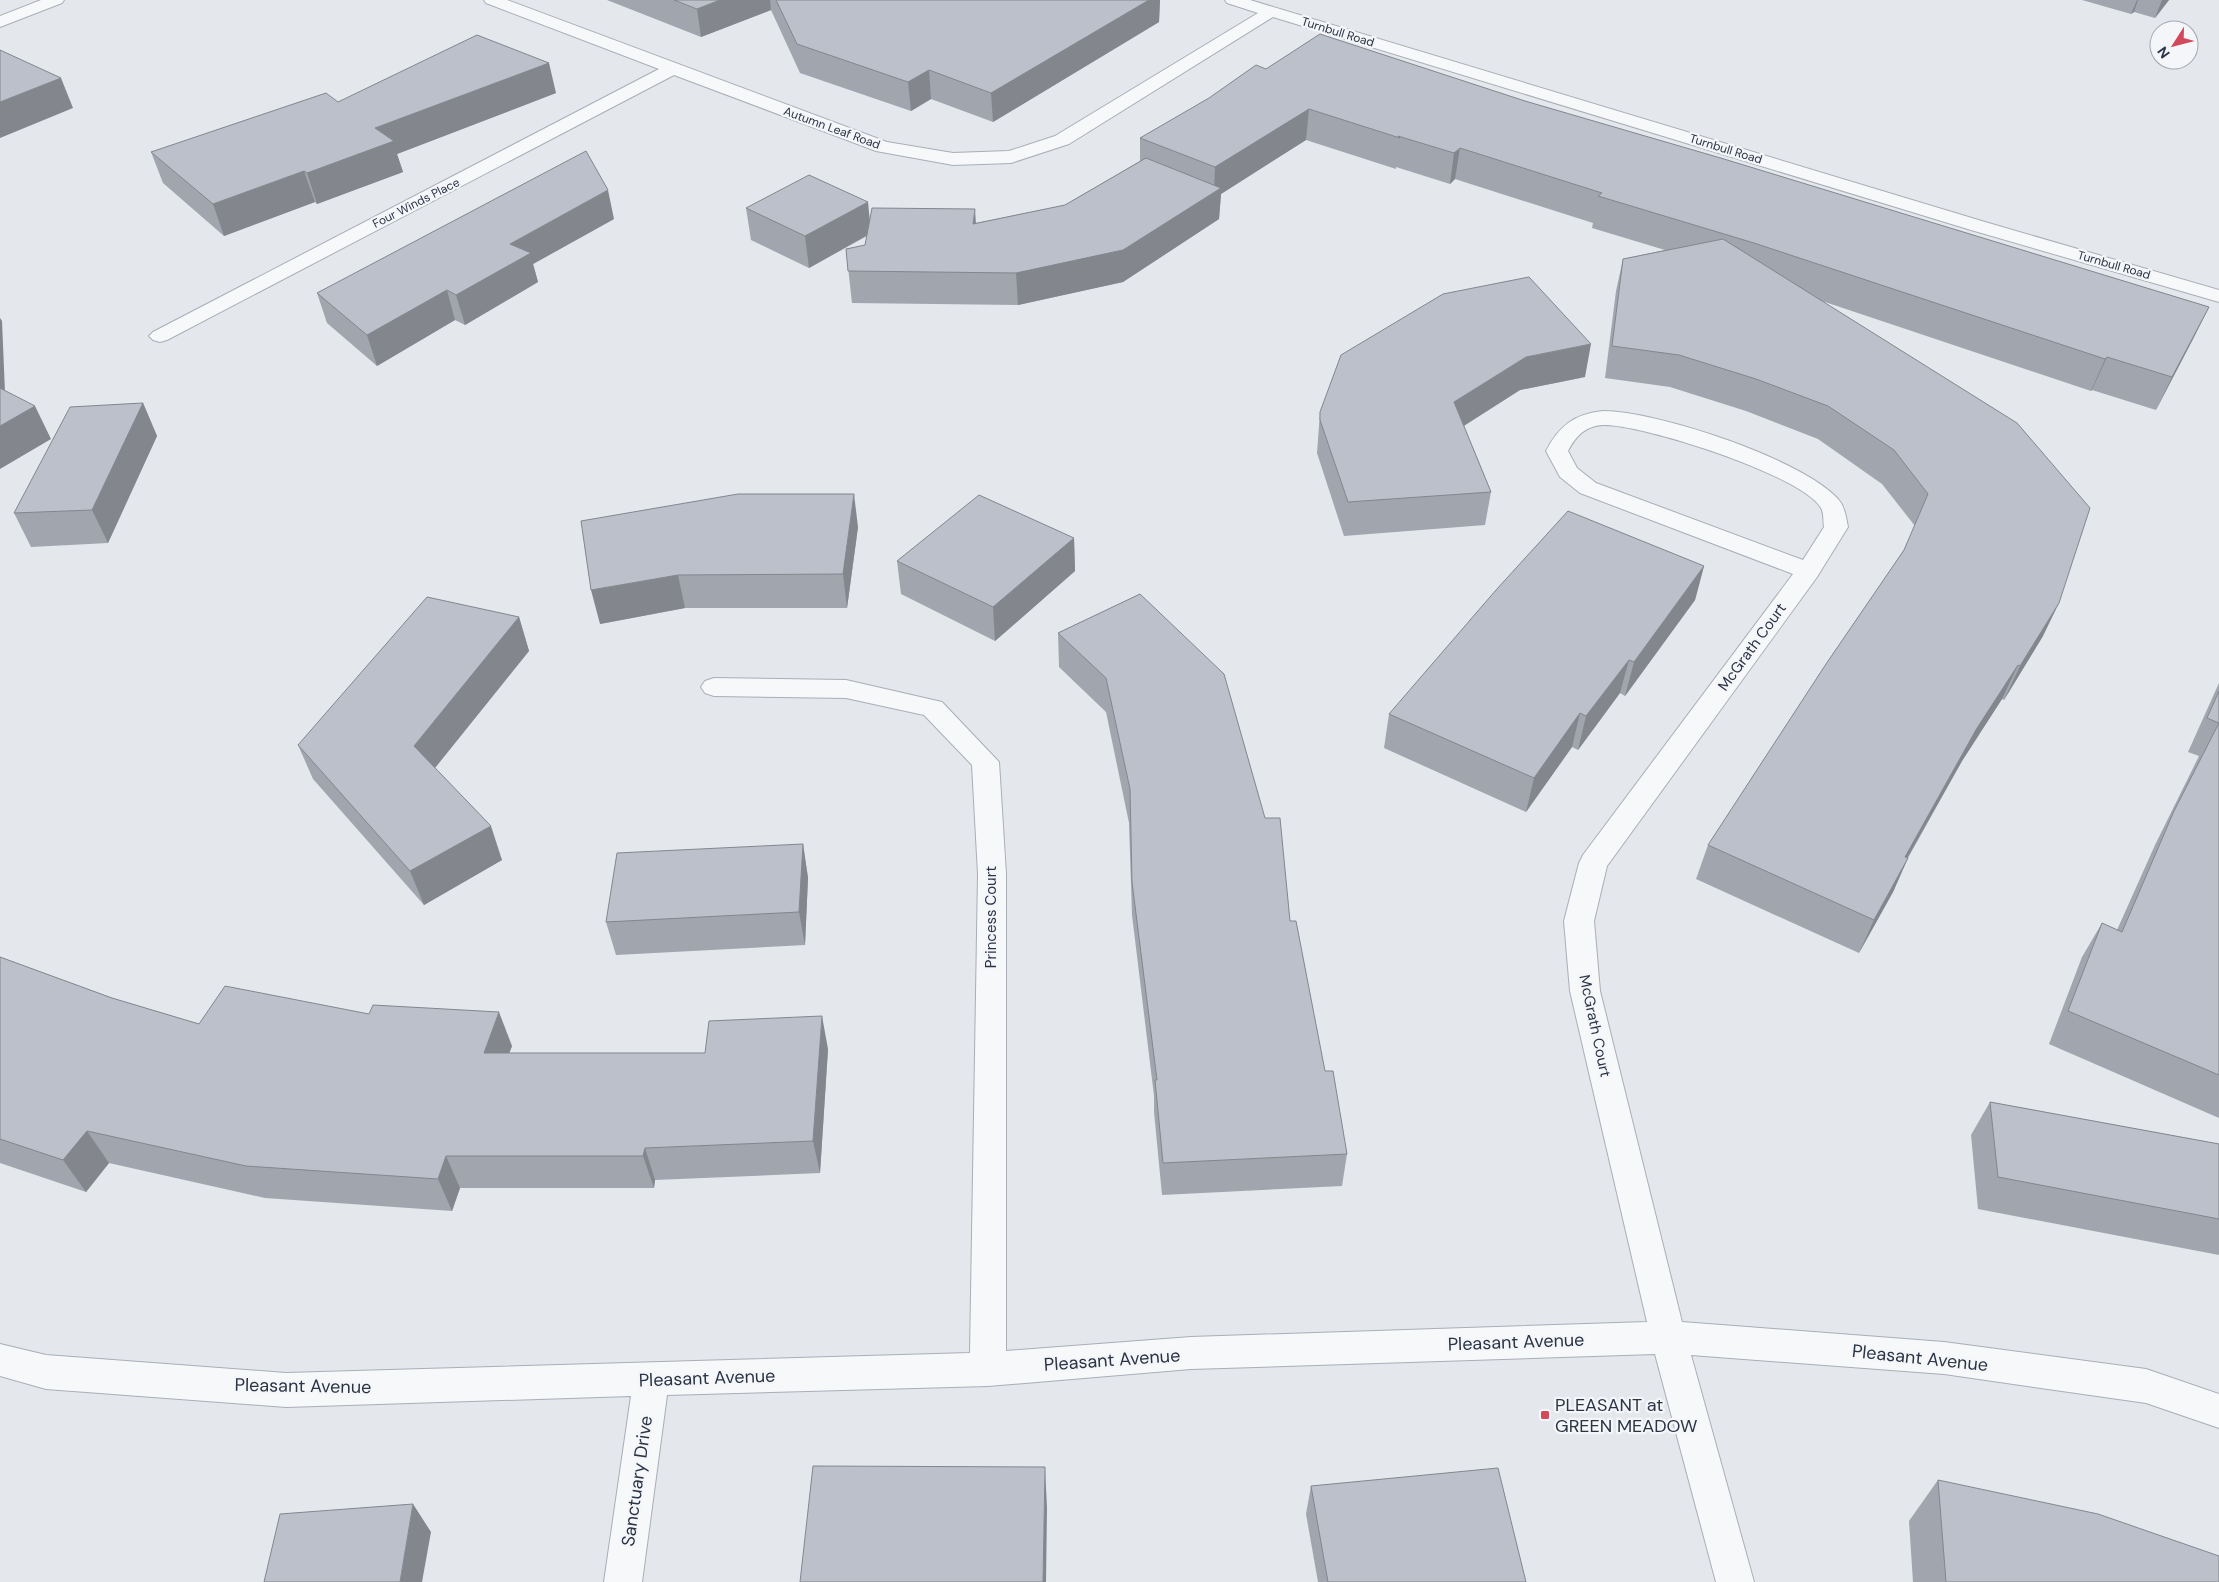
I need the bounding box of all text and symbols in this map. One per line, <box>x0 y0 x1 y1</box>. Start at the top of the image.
street label: Turnbull Road <box>1300 13 1376 51</box>
north arrow <box>2149 20 2199 70</box>
text: N <box>2153 43 2174 62</box>
street label: Autumn Leaf Road <box>781 103 883 153</box>
street label: Turnbull Road <box>1688 130 1764 168</box>
street label: Four Winds Place <box>370 174 462 232</box>
street label: Turnbull Road <box>2076 247 2152 283</box>
street label: McGrath Court <box>1713 599 1791 695</box>
street label: Princess Court <box>981 866 1001 968</box>
street label: McGrath Court <box>1574 973 1616 1079</box>
street label: Pleasant Avenue <box>1447 1328 1585 1356</box>
street label: Pleasant Avenue <box>1851 1339 1989 1377</box>
street label: Pleasant Avenue <box>1043 1343 1181 1377</box>
street label: Pleasant Avenue <box>638 1364 776 1392</box>
street label: Pleasant Avenue <box>234 1373 372 1399</box>
place label: PLEASANT at GREEN MEADOW <box>1555 1393 1697 1438</box>
marker: PLEASANT at GREEN MEADOW <box>1539 1409 1551 1421</box>
street label: Sanctuary Drive <box>616 1414 658 1548</box>

